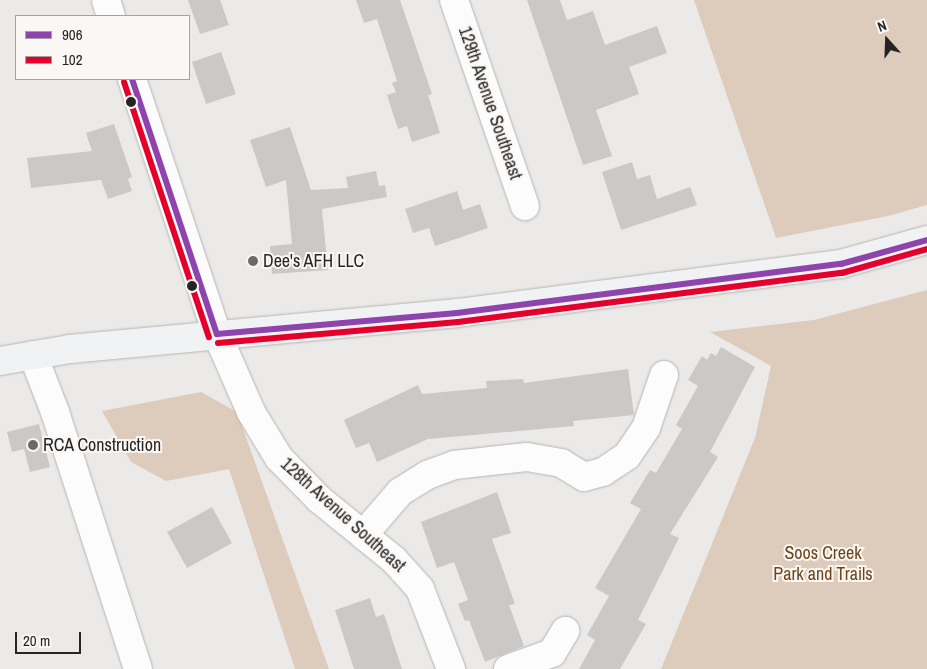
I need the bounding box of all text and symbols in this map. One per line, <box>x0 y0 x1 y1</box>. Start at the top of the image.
legend <box>15 15 190 80</box>
north arrow <box>862 15 912 65</box>
text: N <box>875 16 889 36</box>
street label: 129th Avenue Southeast <box>454 23 526 183</box>
text: 906 <box>62 24 83 45</box>
text: 102 <box>62 49 83 70</box>
unlabelled marker <box>126 97 136 107</box>
place label: Dee's AFH LLC <box>263 250 365 272</box>
marker: Dee's AFH LLC <box>247 255 259 267</box>
unlabelled marker <box>187 281 197 291</box>
place label: RCA Construction <box>43 434 162 456</box>
marker: RCA Construction <box>27 439 39 451</box>
street label: 128th Avenue Southeast <box>276 453 410 577</box>
park label: Soos Creek Park and Trails <box>773 543 873 586</box>
scale bar <box>18 622 84 654</box>
text: 20 m <box>23 630 50 651</box>

